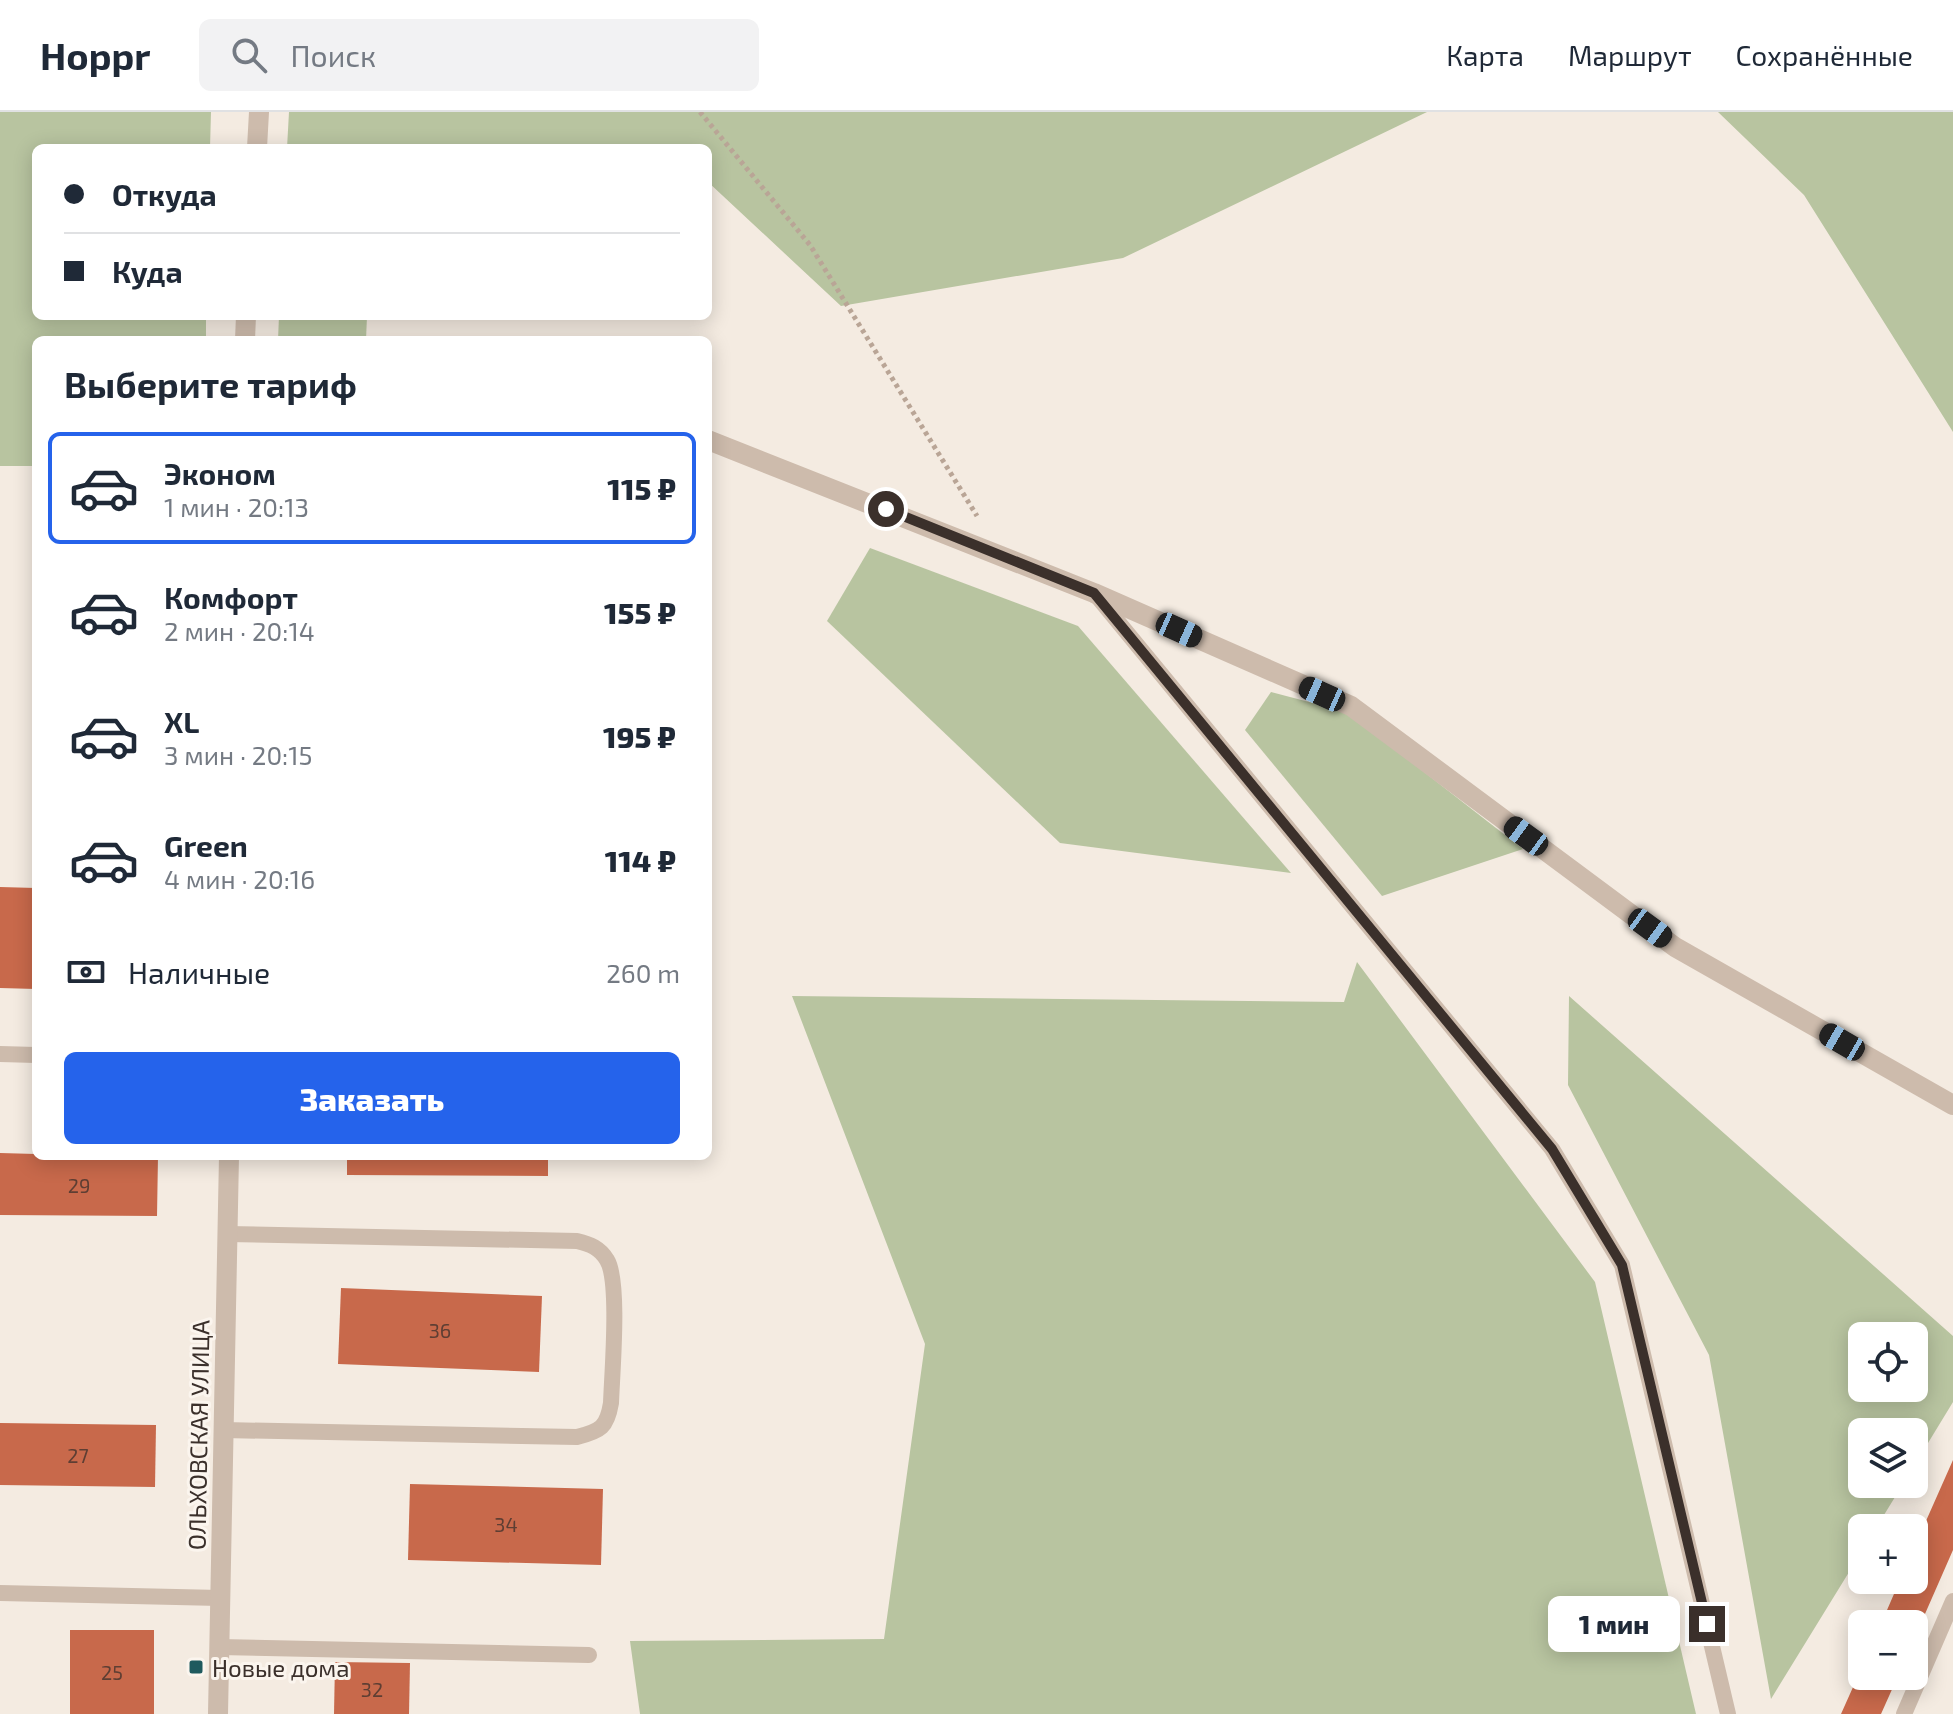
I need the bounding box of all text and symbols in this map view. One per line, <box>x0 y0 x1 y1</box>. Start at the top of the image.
search box <box>199 19 759 91</box>
text: Hoppr <box>40 32 151 78</box>
icon: search <box>227 33 271 77</box>
text: Поиск <box>291 37 376 73</box>
text: Карта <box>1446 38 1524 72</box>
text: Маршрут <box>1568 38 1692 72</box>
text: Сохранённые <box>1736 38 1913 72</box>
text: Откуда <box>112 176 217 212</box>
text: Куда <box>112 253 183 289</box>
text: Выберите тариф <box>64 362 357 405</box>
icon: car <box>68 452 140 524</box>
text: Эконом <box>164 455 276 491</box>
text: 115 ₽ <box>607 470 676 506</box>
text: 1 мин · 20:13 <box>164 491 309 522</box>
route start <box>868 491 904 527</box>
icon: car <box>68 576 140 648</box>
text: Комфорт <box>164 579 298 615</box>
text: 155 ₽ <box>604 594 676 630</box>
car <box>1152 609 1206 651</box>
text: 2 мин · 20:14 <box>164 615 315 646</box>
car <box>1295 673 1349 715</box>
icon: car <box>68 700 140 772</box>
text: XL <box>164 703 199 739</box>
text: 195 ₽ <box>603 718 676 754</box>
text: 3 мин · 20:15 <box>164 739 313 770</box>
car <box>1500 812 1552 860</box>
icon: car <box>68 824 140 896</box>
text: Green <box>164 827 248 863</box>
text: 114 ₽ <box>605 842 676 878</box>
text: 4 мин · 20:16 <box>164 863 315 894</box>
car <box>1624 904 1676 952</box>
icon: cash <box>64 950 108 994</box>
text: Наличные <box>128 954 270 990</box>
text: 260 m <box>606 957 680 988</box>
car <box>1815 1020 1869 1064</box>
button: Заказать <box>64 1052 680 1144</box>
house number: 29 <box>68 1173 90 1197</box>
house number: 36 <box>429 1318 451 1342</box>
street label: ОЛЬХОВСКАЯ УЛИЦА <box>181 1320 215 1550</box>
map controls <box>1848 1322 1928 1690</box>
button: locate <box>1848 1322 1928 1402</box>
button: layers <box>1848 1418 1928 1498</box>
house number: 27 <box>67 1443 89 1467</box>
house number: 34 <box>494 1512 518 1536</box>
button: + <box>1848 1514 1928 1594</box>
callout: 1 мин <box>1547 1596 1679 1652</box>
route end <box>1689 1606 1725 1642</box>
text: 1 мин <box>1579 1608 1649 1639</box>
button: − <box>1848 1610 1928 1690</box>
place label: Новые дома <box>212 1653 350 1682</box>
marker: Новые дома <box>187 1658 205 1676</box>
house number: 25 <box>101 1660 123 1684</box>
house number: 32 <box>361 1677 383 1701</box>

